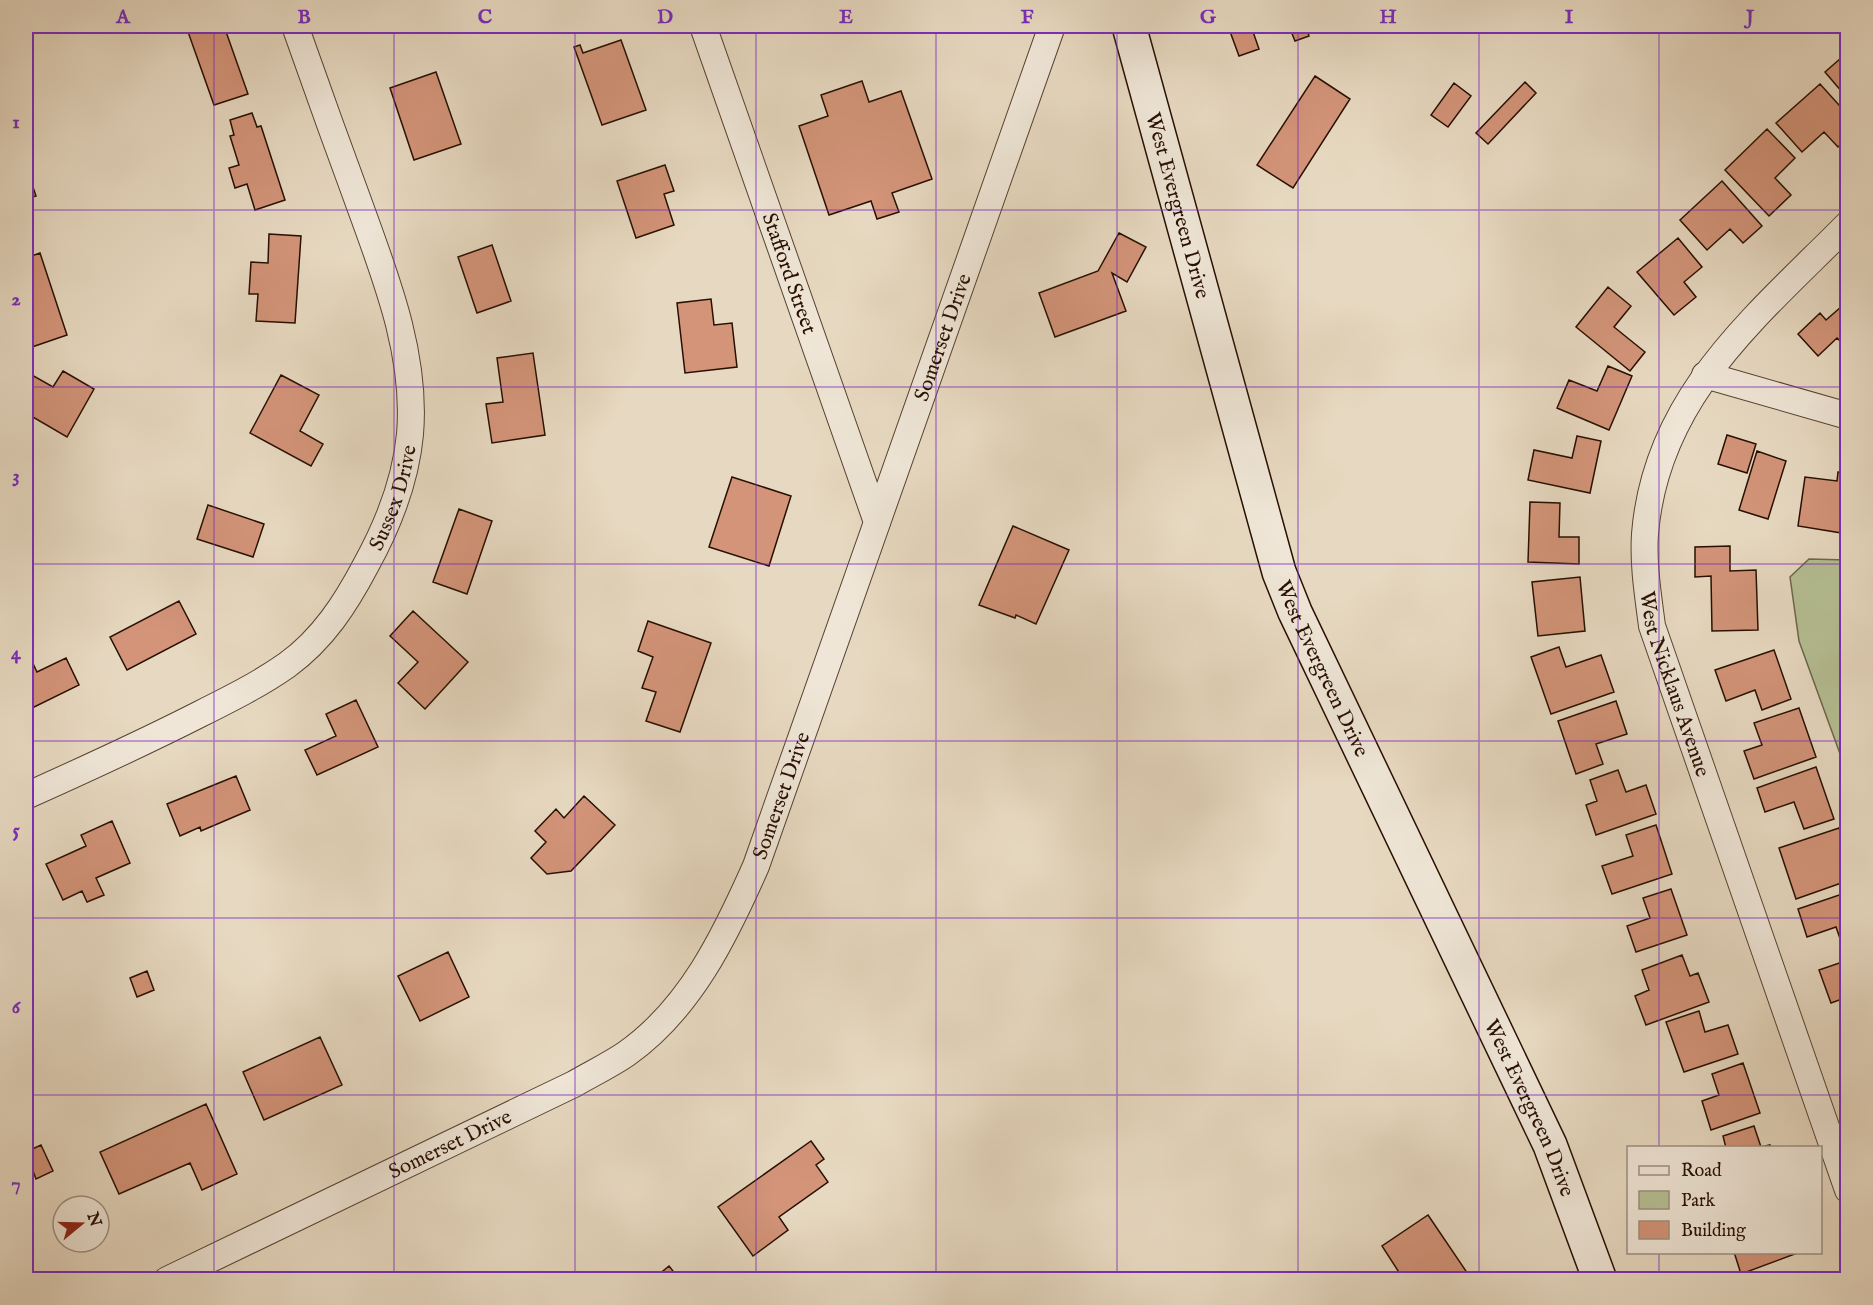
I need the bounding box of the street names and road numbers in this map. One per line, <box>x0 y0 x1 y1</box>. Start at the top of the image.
street label: West Evergreen Drive <box>1138 110 1215 302</box>
street label: Stafford Street <box>755 210 822 338</box>
street label: Somerset Drive <box>909 270 979 405</box>
street label: Sussex Drive <box>364 443 424 556</box>
street label: West Evergreen Drive <box>1269 577 1374 762</box>
street label: West Nicklaus Avenue <box>1633 590 1715 781</box>
street label: Somerset Drive <box>747 728 817 863</box>
street label: West Evergreen Drive <box>1477 1015 1580 1201</box>
street label: Somerset Drive <box>385 1104 517 1186</box>

